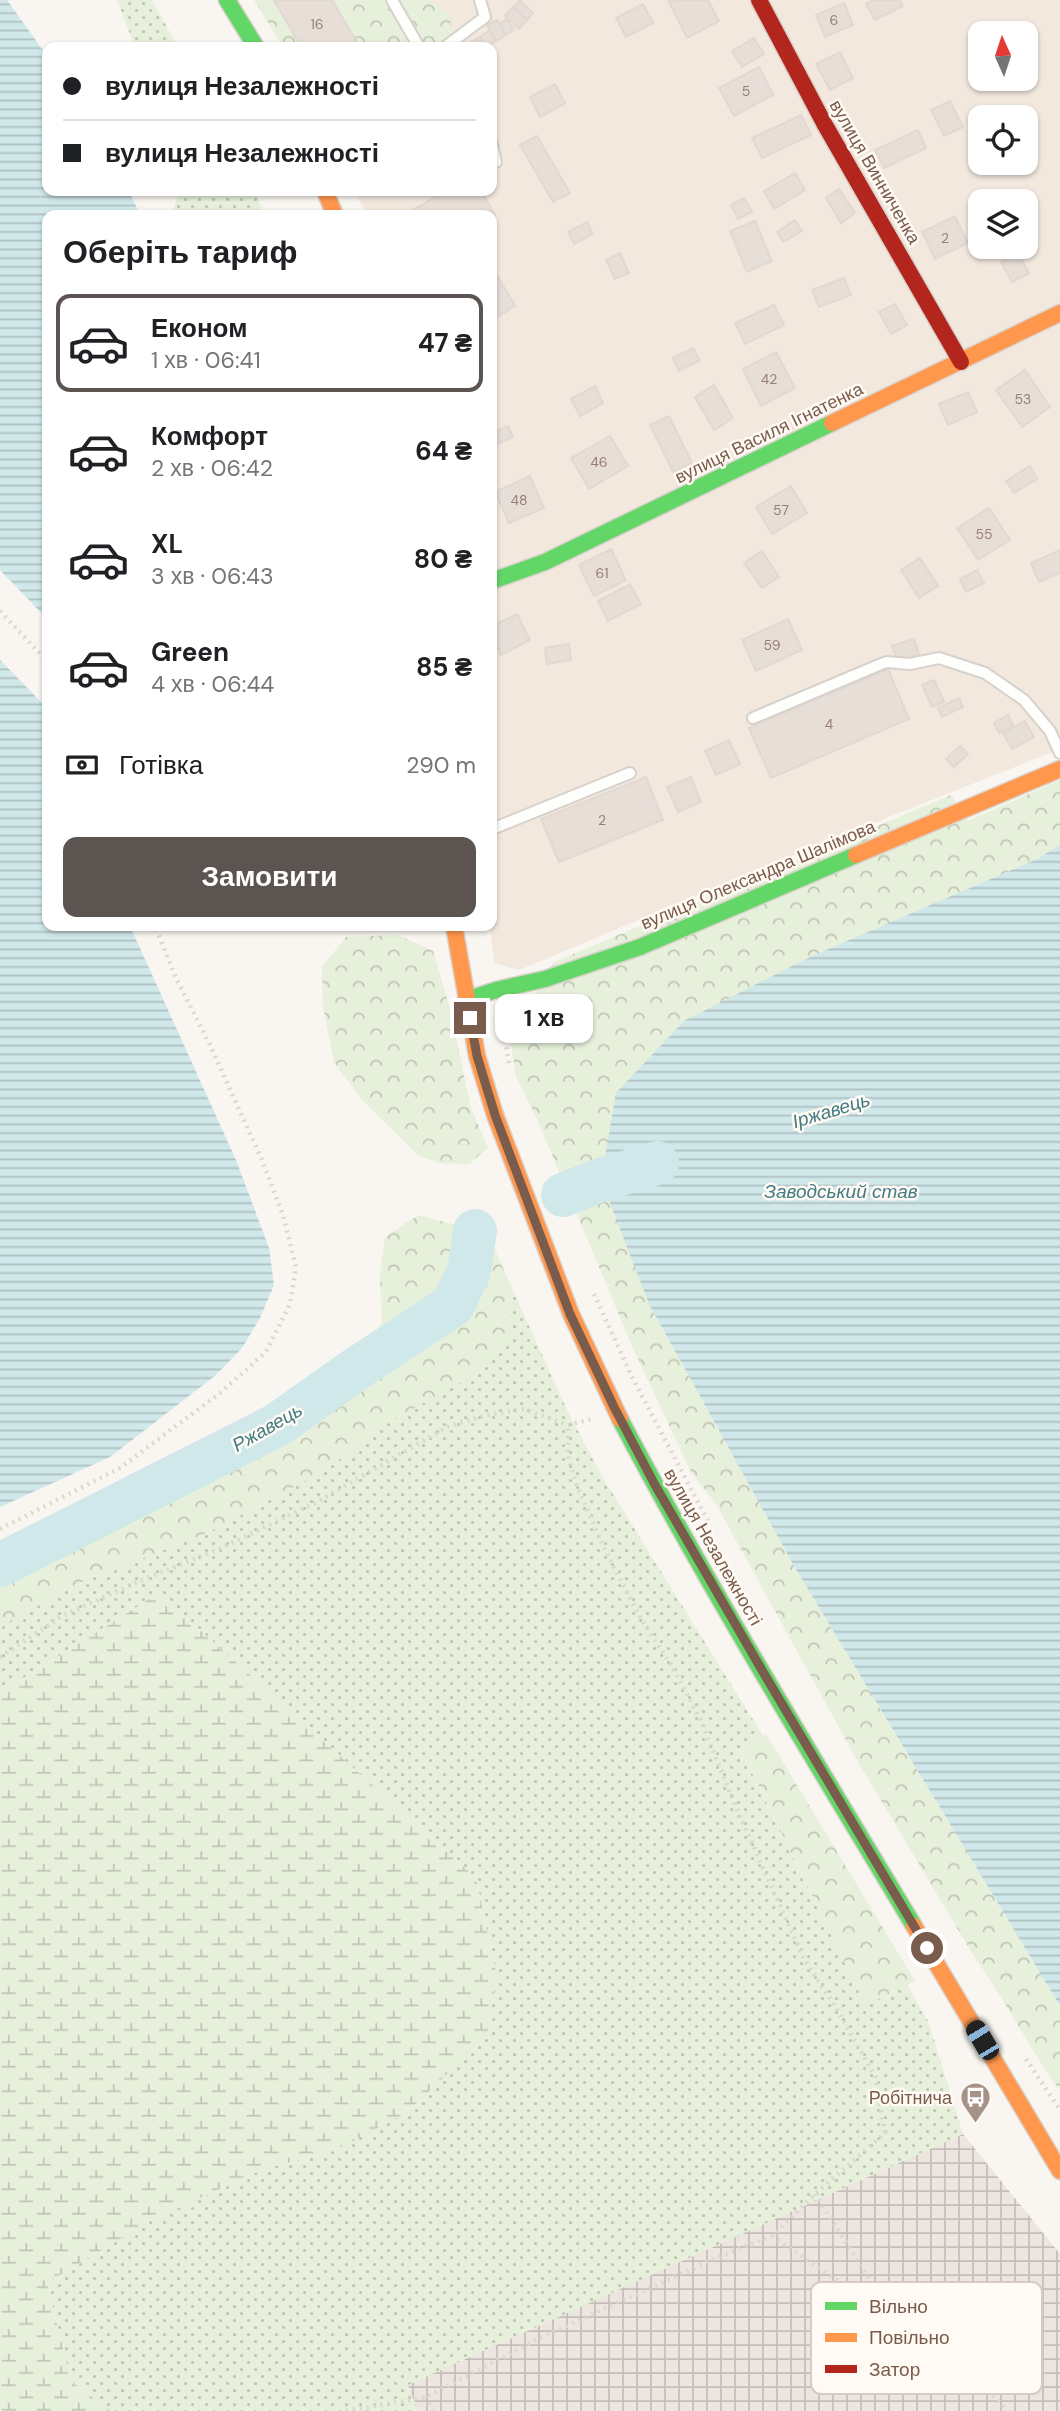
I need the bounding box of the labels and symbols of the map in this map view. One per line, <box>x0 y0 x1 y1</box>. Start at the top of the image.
house number: 6 <box>830 11 838 29</box>
house number: 16 <box>310 15 324 33</box>
north arrow <box>968 21 1038 91</box>
house number: 5 <box>742 82 750 100</box>
street label: вулиця Винниченка <box>824 96 927 249</box>
house number: 2 <box>941 229 949 247</box>
house number: 42 <box>761 370 777 388</box>
street label: вулиця Василя Ігнатенка <box>671 376 868 489</box>
house number: 53 <box>1015 390 1031 408</box>
house number: 46 <box>590 453 608 471</box>
house number: 48 <box>510 491 528 509</box>
house number: 57 <box>773 501 789 519</box>
house number: 55 <box>975 525 993 543</box>
house number: 61 <box>595 564 609 582</box>
house number: 59 <box>764 636 781 654</box>
house number: 4 <box>825 715 834 733</box>
house number: 2 <box>598 811 606 829</box>
street label: вулиця Олександра Шалімова <box>637 814 880 935</box>
callout: 1 хв <box>494 993 592 1042</box>
route end <box>454 1002 486 1034</box>
water label: Іржавець <box>789 1087 873 1134</box>
water label: Заводський став <box>764 1179 918 1204</box>
water label: Ржавець <box>228 1397 307 1458</box>
street label: вулиця Незалежності <box>658 1464 768 1630</box>
route start <box>911 1932 943 1964</box>
car <box>963 2017 1002 2063</box>
bus stop icon: Робітнича <box>958 2081 992 2125</box>
place label: Робітнича <box>869 2086 953 2110</box>
legend <box>811 2282 1042 2394</box>
text: Вільно <box>869 2294 928 2319</box>
text: Повільно <box>869 2325 950 2350</box>
text: Затор <box>869 2357 920 2382</box>

